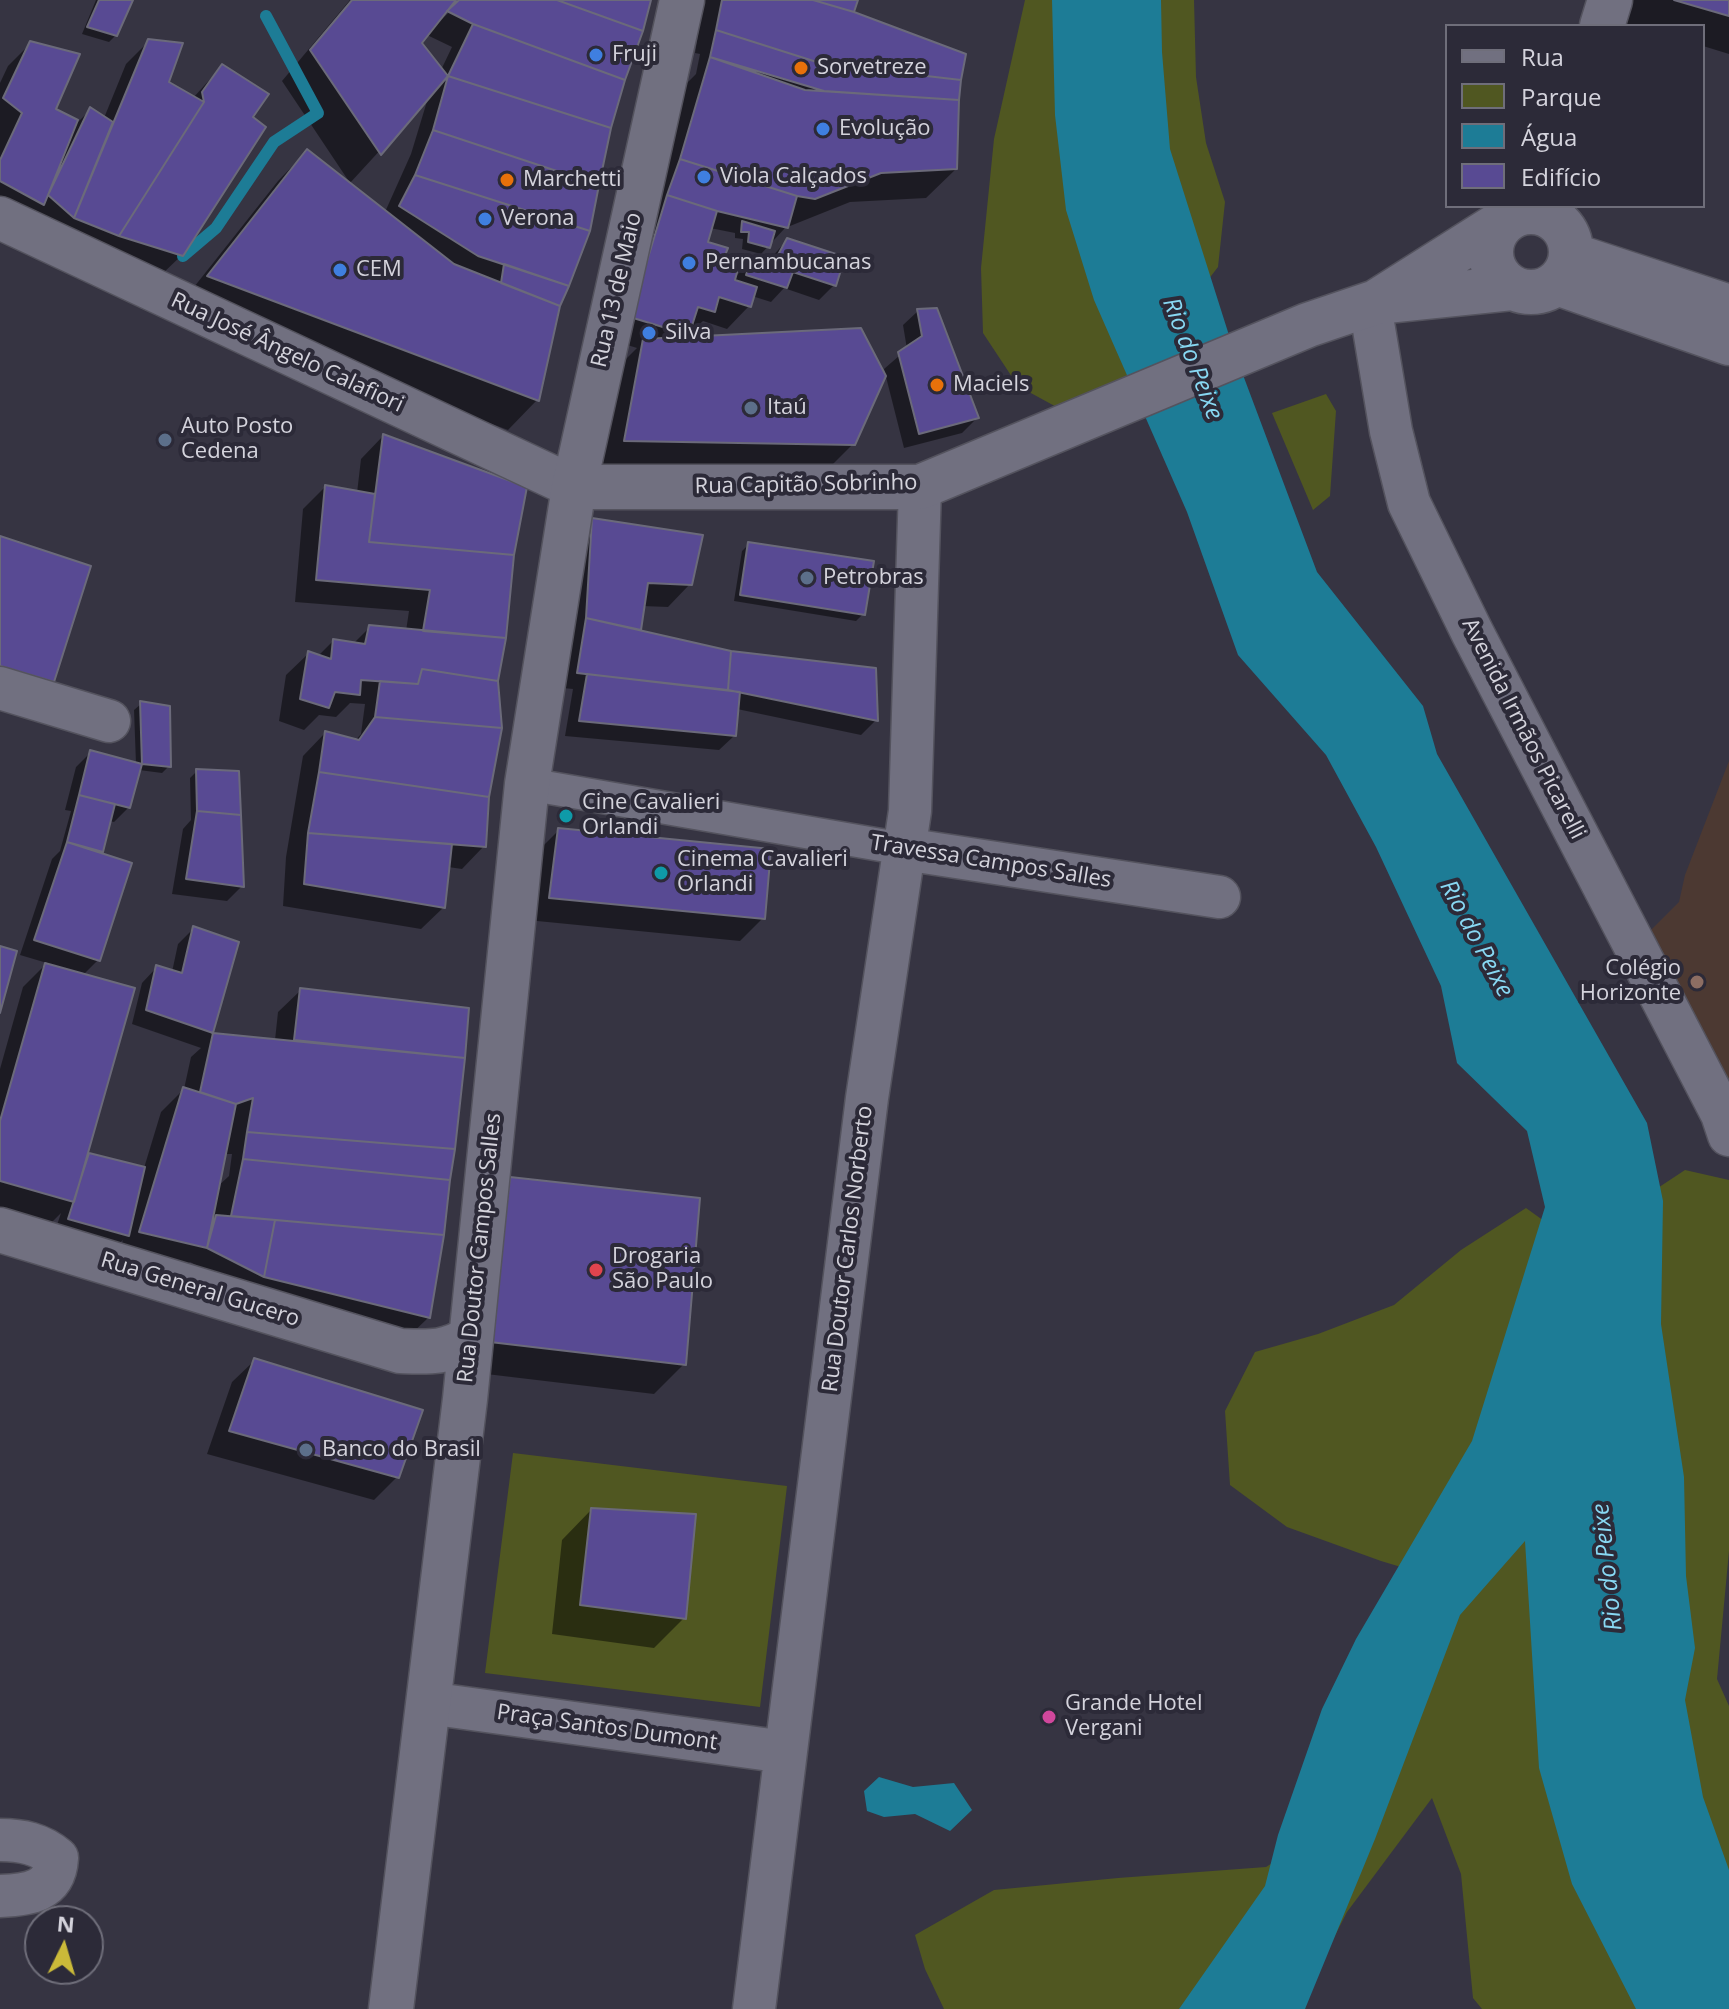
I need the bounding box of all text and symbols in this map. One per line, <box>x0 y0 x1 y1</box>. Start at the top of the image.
legend <box>1445 24 1705 208</box>
text: Rua <box>1521 40 1564 73</box>
place label: Fruji <box>612 42 657 68</box>
marker: Fruji <box>587 46 605 64</box>
place label: Sorvetreze <box>817 55 926 81</box>
marker: Sorvetreze <box>792 59 810 77</box>
text: Parque <box>1521 80 1601 113</box>
place label: Evolução <box>839 116 930 142</box>
marker: Evolução <box>814 120 832 138</box>
text: Água <box>1521 120 1577 153</box>
text: Edifício <box>1521 160 1601 193</box>
place label: Viola Calçados <box>720 164 867 190</box>
place label: Marchetti <box>523 167 622 193</box>
marker: Viola Calçados <box>695 168 713 186</box>
marker: Marchetti <box>498 171 516 189</box>
place label: Verona <box>501 206 574 232</box>
marker: Verona <box>476 210 494 228</box>
street label: Rua 13 de Maio <box>586 210 648 370</box>
place label: Pernambucanas <box>705 250 872 276</box>
marker: Pernambucanas <box>680 254 698 272</box>
place label: CEM <box>356 257 402 283</box>
marker: CEM <box>331 261 349 279</box>
street label: Rua José Ângelo Calafiori <box>167 287 407 419</box>
water label: Rio do Peixe <box>1156 294 1228 424</box>
place label: Silva <box>665 320 711 346</box>
marker: Silva <box>640 324 658 342</box>
place label: Maciels <box>953 372 1029 398</box>
marker: Maciels <box>928 376 946 394</box>
place label: Itaú <box>767 395 807 421</box>
marker: Itaú <box>742 399 760 417</box>
place label: Auto Posto Cedena <box>181 414 293 466</box>
marker: Auto Posto Cedena <box>156 431 174 449</box>
street label: Rua Capitão Sobrinho <box>694 470 918 500</box>
place label: Petrobras <box>823 565 924 591</box>
marker: Petrobras <box>798 569 816 587</box>
street label: Avenida Irmãos Picarelli <box>1456 614 1590 844</box>
place label: Cine Cavalieri Orlandi <box>582 790 720 842</box>
marker: Cine Cavalieri Orlandi <box>557 807 575 825</box>
street label: Travessa Campos Salles <box>869 830 1113 894</box>
place label: Cinema Cavalieri Orlandi <box>677 847 848 898</box>
marker: Cinema Cavalieri Orlandi <box>652 864 670 882</box>
water label: Rio do Peixe <box>1433 876 1519 1002</box>
place label: Colégio Horizonte <box>1580 956 1681 1008</box>
marker: Colégio Horizonte <box>1688 973 1706 991</box>
street label: Rua Doutor Carlos Norberto <box>817 1104 879 1394</box>
street label: Rua Doutor Campos Salles <box>453 1112 507 1384</box>
place label: Drogaria São Paulo <box>612 1244 713 1296</box>
street label: Rua General Gucero <box>98 1247 302 1333</box>
marker: Drogaria São Paulo <box>587 1261 605 1279</box>
place label: Banco do Brasil <box>322 1437 481 1463</box>
marker: Banco do Brasil <box>297 1441 315 1459</box>
water label: Rio do Peixe <box>1587 1502 1629 1632</box>
place label: Grande Hotel Vergani <box>1065 1691 1202 1742</box>
street label: Praça Santos Dumont <box>495 1699 719 1757</box>
marker: Grande Hotel Vergani <box>1040 1708 1058 1726</box>
north arrow <box>24 1905 104 1985</box>
text: N <box>56 1907 76 1939</box>

